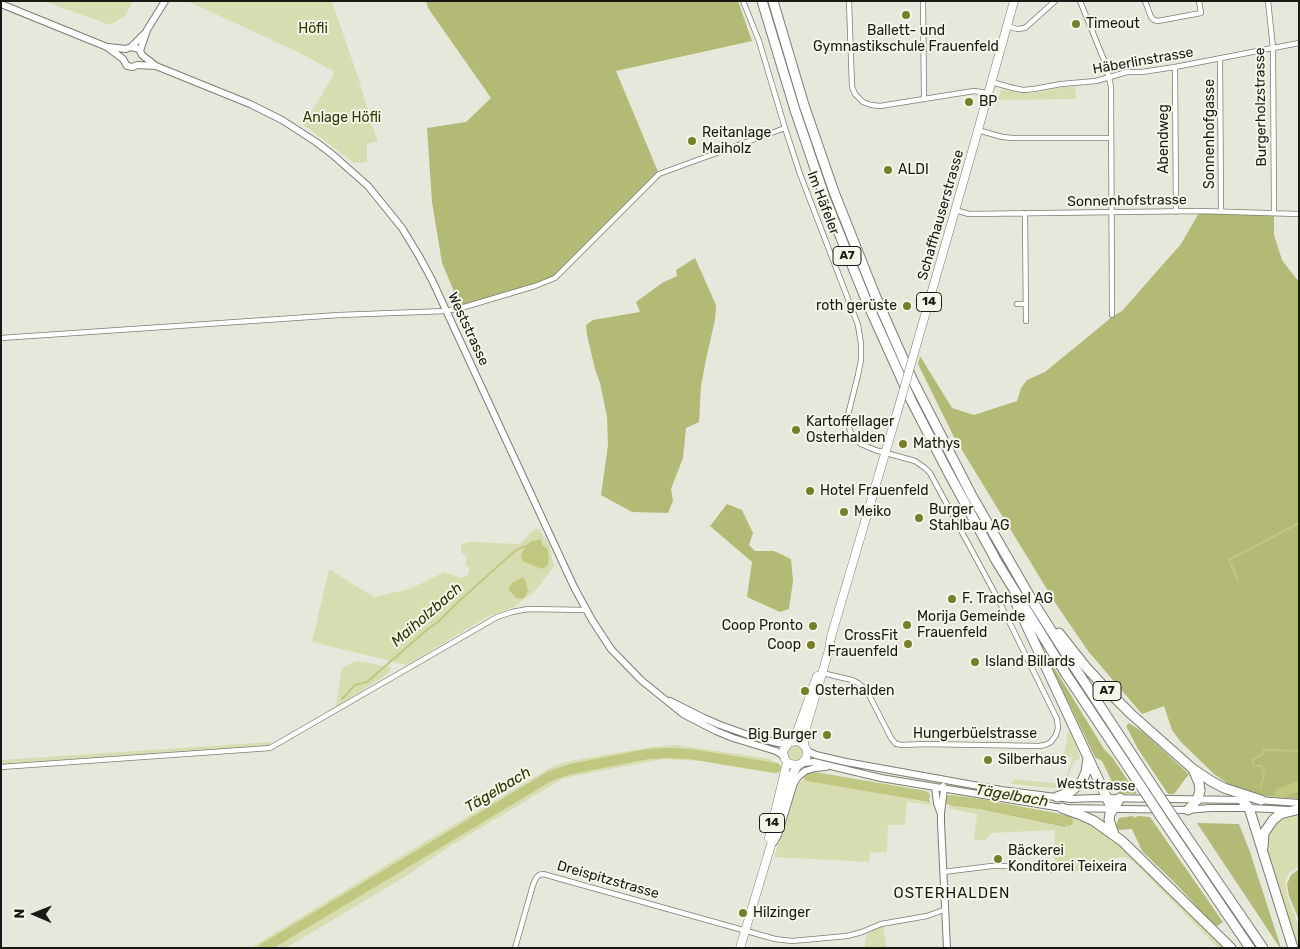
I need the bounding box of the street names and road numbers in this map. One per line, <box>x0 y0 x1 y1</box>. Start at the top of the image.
street label: Häberlinstrasse <box>1091 44 1195 78</box>
street label: Burgerholzstrasse <box>1252 47 1270 167</box>
street label: Sonnenhofgasse <box>1202 79 1218 189</box>
street label: Abendweg <box>1156 104 1172 174</box>
street label: Schaffhauserstrasse <box>914 148 968 282</box>
street label: Im Häfeler <box>803 169 843 237</box>
street label: Sonnenhofstrasse <box>1067 192 1187 210</box>
road number: A7 <box>833 247 861 266</box>
street label: Weststrasse <box>444 290 492 368</box>
road number: 14 <box>916 292 942 312</box>
road number: A7 <box>1093 681 1121 700</box>
street label: Hungerbüelstrasse <box>913 726 1037 742</box>
street label: Weststrasse <box>1056 775 1136 795</box>
road number: 14 <box>760 814 784 832</box>
street label: Dreispitzstrasse <box>555 857 661 903</box>

